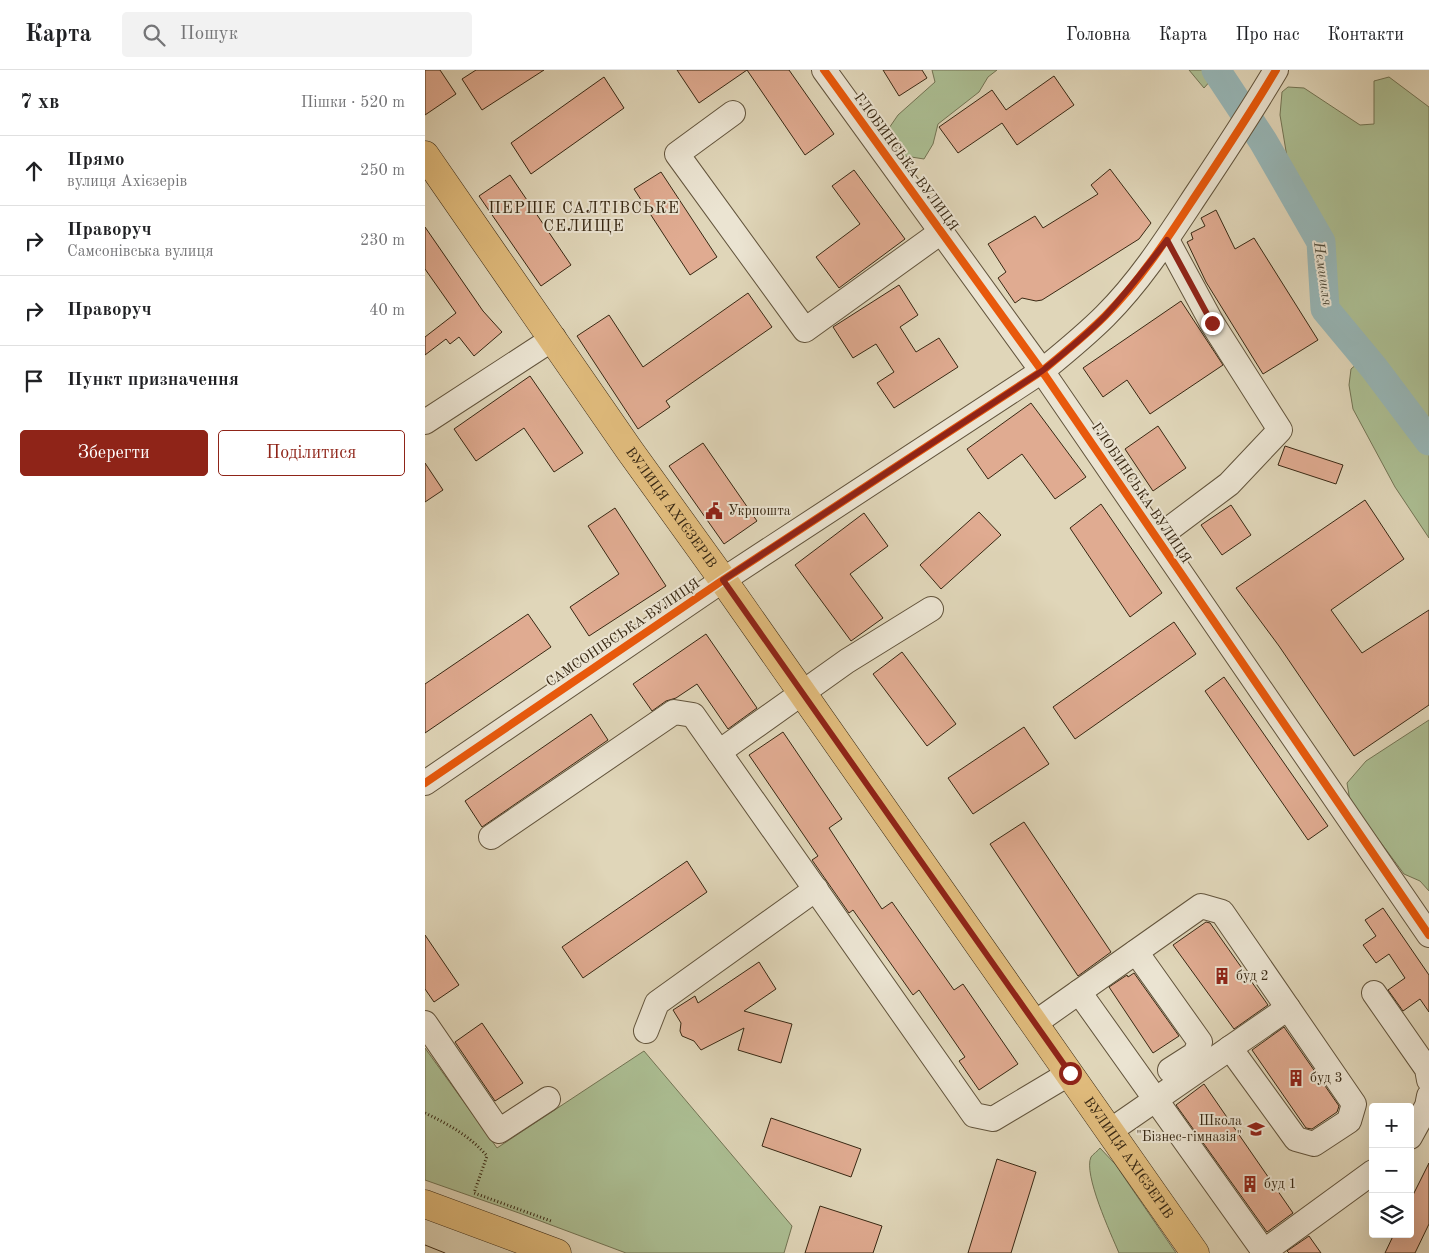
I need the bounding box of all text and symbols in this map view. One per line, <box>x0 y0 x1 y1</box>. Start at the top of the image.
search box <box>122 12 472 57</box>
icon: search <box>140 21 168 49</box>
text: Карта <box>25 23 92 47</box>
text: Пошук <box>180 25 238 44</box>
text: Головна <box>1066 26 1131 44</box>
text: Карта <box>1159 26 1207 44</box>
text: Про нас <box>1235 26 1300 44</box>
text: Контакти <box>1328 26 1404 44</box>
street label: ГЛОБИНСЬКА ВУЛИЦЯ <box>851 91 961 233</box>
text: 7 хв <box>20 92 59 113</box>
text: Пішки · 520 m <box>301 95 405 111</box>
text: Прямо <box>67 151 125 170</box>
icon: ahead <box>20 157 48 185</box>
text: 250 m <box>360 163 405 179</box>
text: вулиця Ахієзерів <box>67 174 187 190</box>
district label: ПЕРШЕ САЛТІВСЬКЕ СЕЛИЩЕ <box>488 201 680 235</box>
text: Праворуч <box>67 221 152 240</box>
icon: right <box>20 227 48 255</box>
text: 230 m <box>360 233 405 249</box>
water label: Немишля <box>1310 240 1334 307</box>
text: Самсонівська вулиця <box>67 244 214 260</box>
icon: right <box>20 297 48 325</box>
text: Праворуч <box>67 301 152 320</box>
text: 40 m <box>369 303 405 319</box>
route end <box>1201 312 1224 335</box>
icon: arrive <box>20 367 48 395</box>
text: Пункт призначення <box>67 371 239 390</box>
street label: ГЛОБИНСЬКА ВУЛИЦЯ <box>1089 420 1193 566</box>
button: Зберегти <box>20 430 208 476</box>
button: Поділитися <box>218 430 405 476</box>
street label: ВУЛИЦЯ АХІЄЗЕРІВ <box>623 445 719 571</box>
public building icon: Укрпошта <box>704 501 724 521</box>
place label: Укрпошта <box>728 504 791 518</box>
street label: САМСОНІВСЬКА ВУЛИЦЯ <box>544 576 702 690</box>
building icon: буд 2 <box>1212 966 1232 986</box>
place label: буд 2 <box>1236 969 1269 983</box>
route start <box>1059 1062 1082 1085</box>
building icon: буд 3 <box>1286 1068 1306 1088</box>
place label: буд 3 <box>1310 1071 1343 1085</box>
street label: ВУЛИЦЯ АХІЄЗЕРІВ <box>1081 1095 1176 1221</box>
map controls <box>1369 1103 1414 1238</box>
button: + <box>1369 1103 1414 1148</box>
place label: Школа "Бізнес-гімназія" <box>1136 1114 1242 1144</box>
school or university icon: Школа "Бізнес-гімназія" <box>1246 1119 1266 1139</box>
button: − <box>1369 1148 1414 1193</box>
building icon: буд 1 <box>1240 1174 1260 1194</box>
place label: буд 1 <box>1264 1177 1297 1191</box>
button: layers <box>1369 1193 1414 1238</box>

